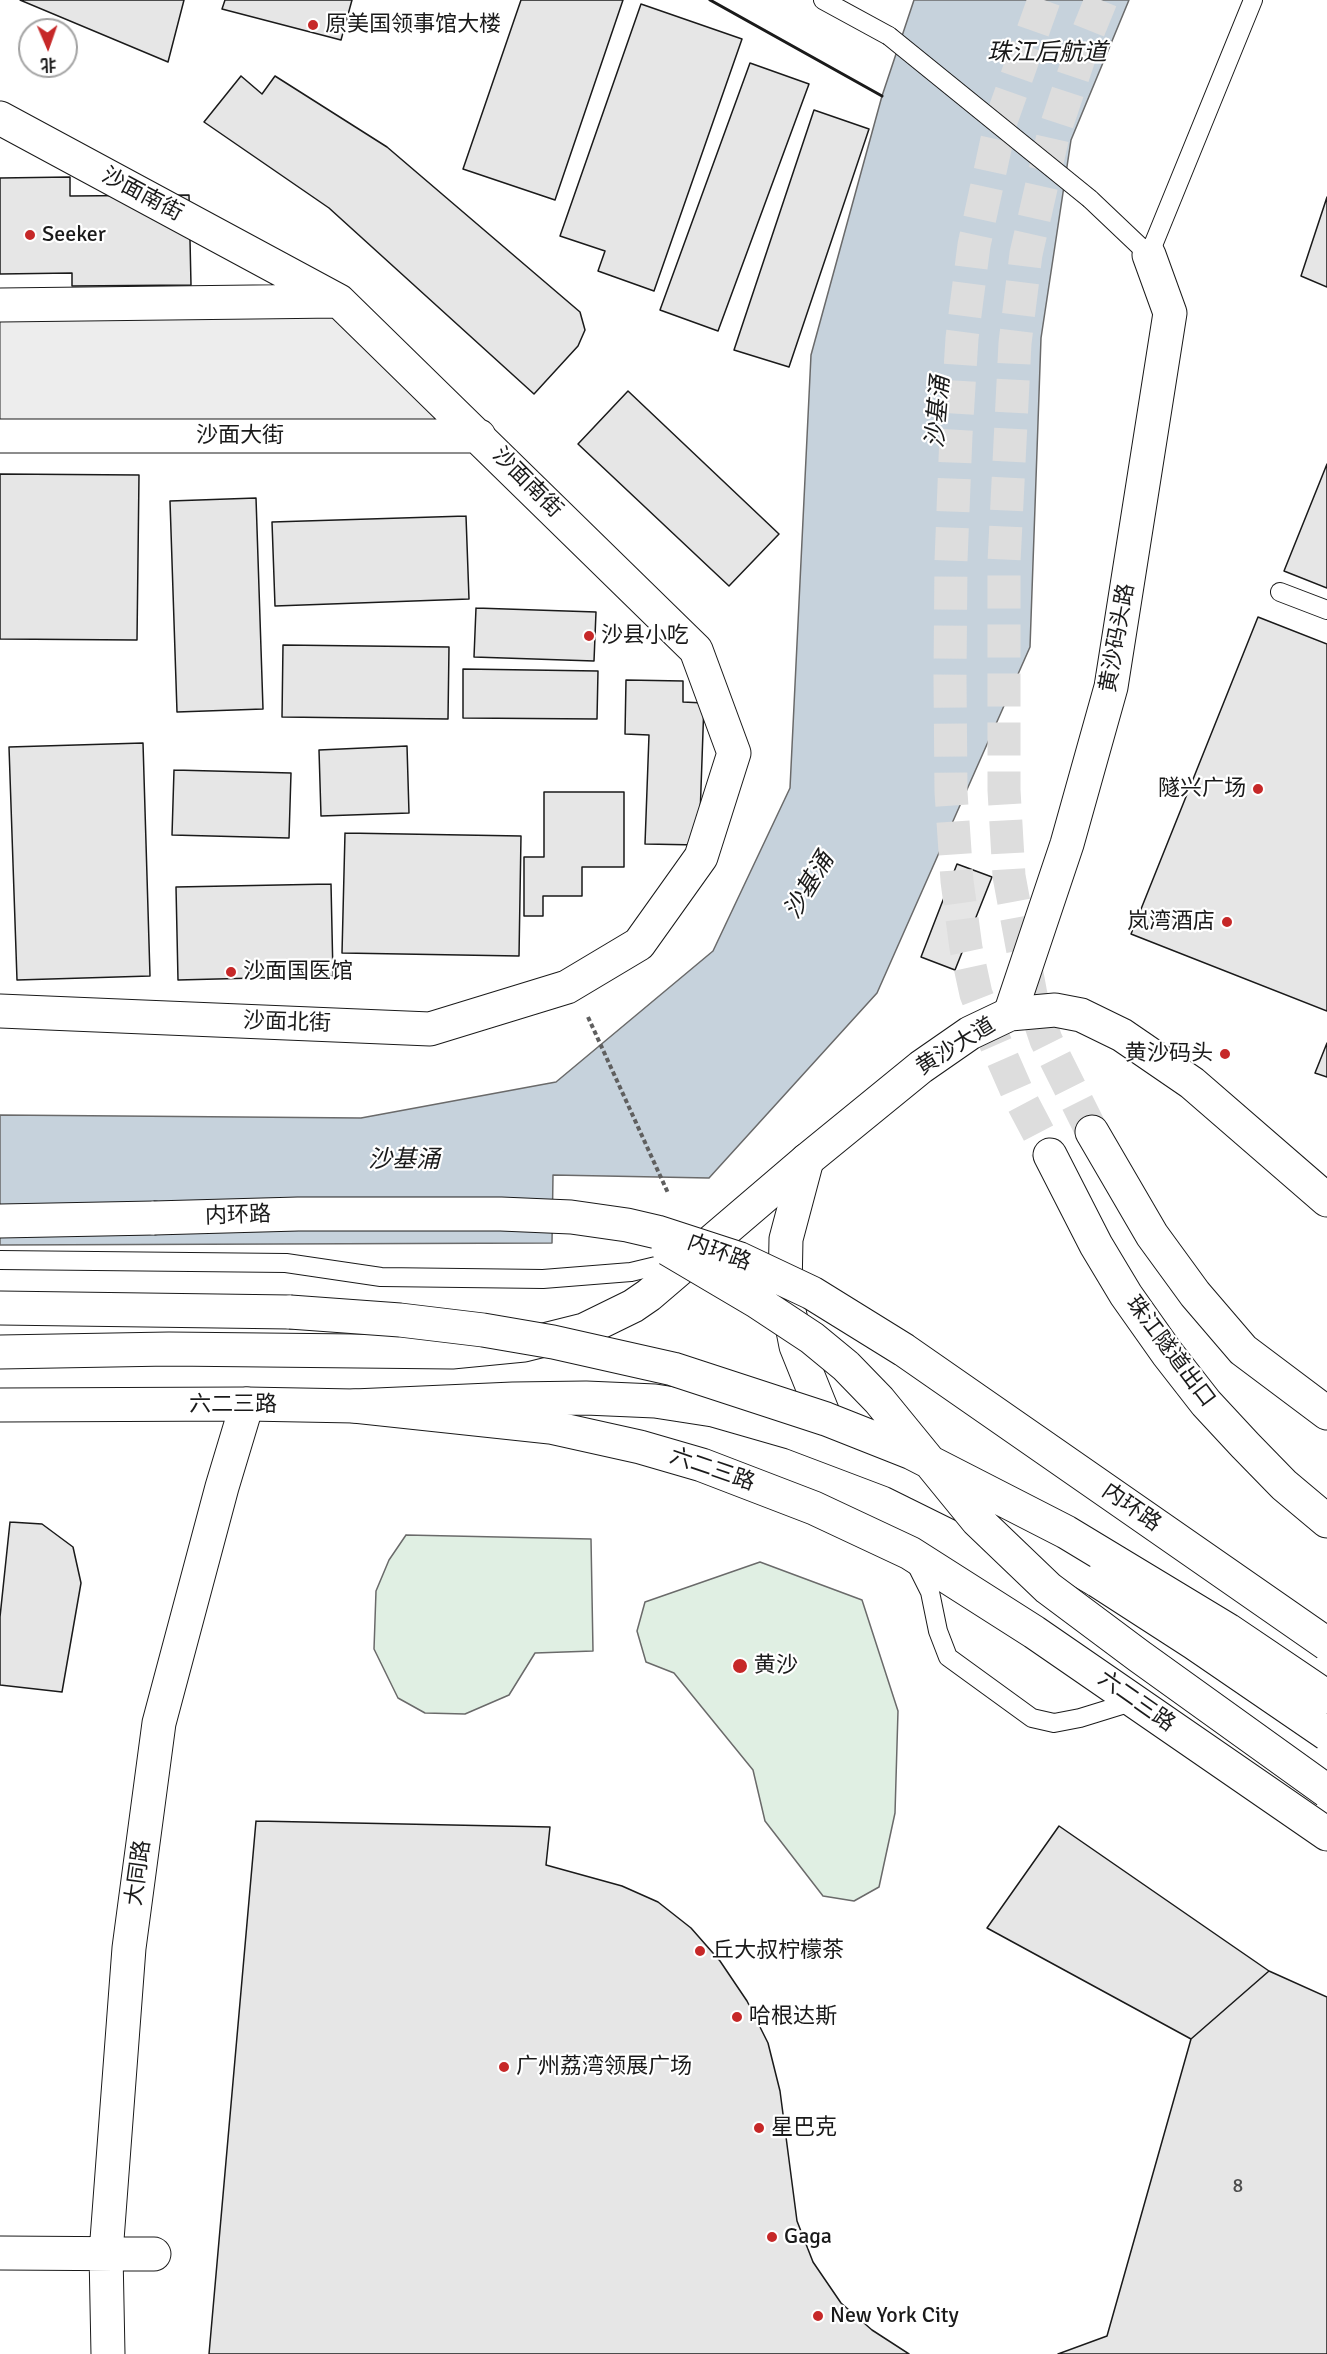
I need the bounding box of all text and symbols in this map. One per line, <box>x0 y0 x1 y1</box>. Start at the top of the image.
place label: 原美国领事馆大楼 <box>325 12 501 38</box>
north arrow <box>18 18 78 78</box>
marker: 原美国领事馆大楼 <box>306 18 320 32</box>
water label: 珠江后航道 <box>987 40 1107 68</box>
text: 北 <box>40 54 57 74</box>
street label: 沙面南街 <box>97 163 187 227</box>
place label: Seeker <box>42 222 106 248</box>
marker: Seeker <box>23 228 37 242</box>
water label: 沙基涌 <box>922 375 956 449</box>
street label: 沙面大街 <box>196 423 284 449</box>
street label: 沙面南街 <box>487 443 567 523</box>
street label: 黄沙码头路 <box>1095 582 1141 694</box>
place label: 沙县小吃 <box>601 623 689 649</box>
marker: 沙县小吃 <box>582 629 596 643</box>
place label: 隧兴广场 <box>1158 776 1246 802</box>
marker: 隧兴广场 <box>1251 782 1265 796</box>
water label: 沙基涌 <box>779 848 841 924</box>
place label: 岚湾酒店 <box>1127 909 1215 935</box>
marker: 岚湾酒店 <box>1220 915 1234 929</box>
place label: 沙面国医馆 <box>243 959 353 985</box>
marker: 沙面国医馆 <box>224 965 238 979</box>
street label: 沙面北街 <box>243 1008 331 1038</box>
street label: 黄沙大道 <box>912 1012 1000 1082</box>
place label: 黄沙码头 <box>1125 1041 1213 1067</box>
marker: 黄沙码头 <box>1218 1047 1232 1061</box>
water label: 沙基涌 <box>368 1147 440 1175</box>
street label: 内环路 <box>205 1202 271 1230</box>
street label: 内环路 <box>683 1229 755 1277</box>
street label: 珠江隧道出口 <box>1120 1291 1220 1413</box>
street label: 六二三路 <box>189 1392 277 1418</box>
street label: 六二三路 <box>666 1443 758 1497</box>
street label: 内环路 <box>1096 1478 1166 1538</box>
place label: 黄沙 <box>754 1653 798 1679</box>
marker: 黄沙 <box>731 1657 749 1675</box>
street label: 六二三路 <box>1092 1666 1180 1738</box>
street label: 大同路 <box>121 1838 157 1908</box>
place label: 丘大叔柠檬茶 <box>712 1938 844 1964</box>
marker: 丘大叔柠檬茶 <box>693 1944 707 1958</box>
place label: 哈根达斯 <box>749 2004 837 2030</box>
marker: 哈根达斯 <box>730 2010 744 2024</box>
place label: 广州荔湾领展广场 <box>516 2054 692 2080</box>
marker: 广州荔湾领展广场 <box>497 2060 511 2074</box>
place label: 星巴克 <box>771 2115 837 2141</box>
marker: 星巴克 <box>752 2121 766 2135</box>
house number: 8 <box>1233 2175 1243 2199</box>
place label: Gaga <box>784 2224 832 2250</box>
marker: Gaga <box>765 2230 779 2244</box>
place label: New York City <box>830 2303 959 2329</box>
marker: New York City <box>811 2309 825 2323</box>

